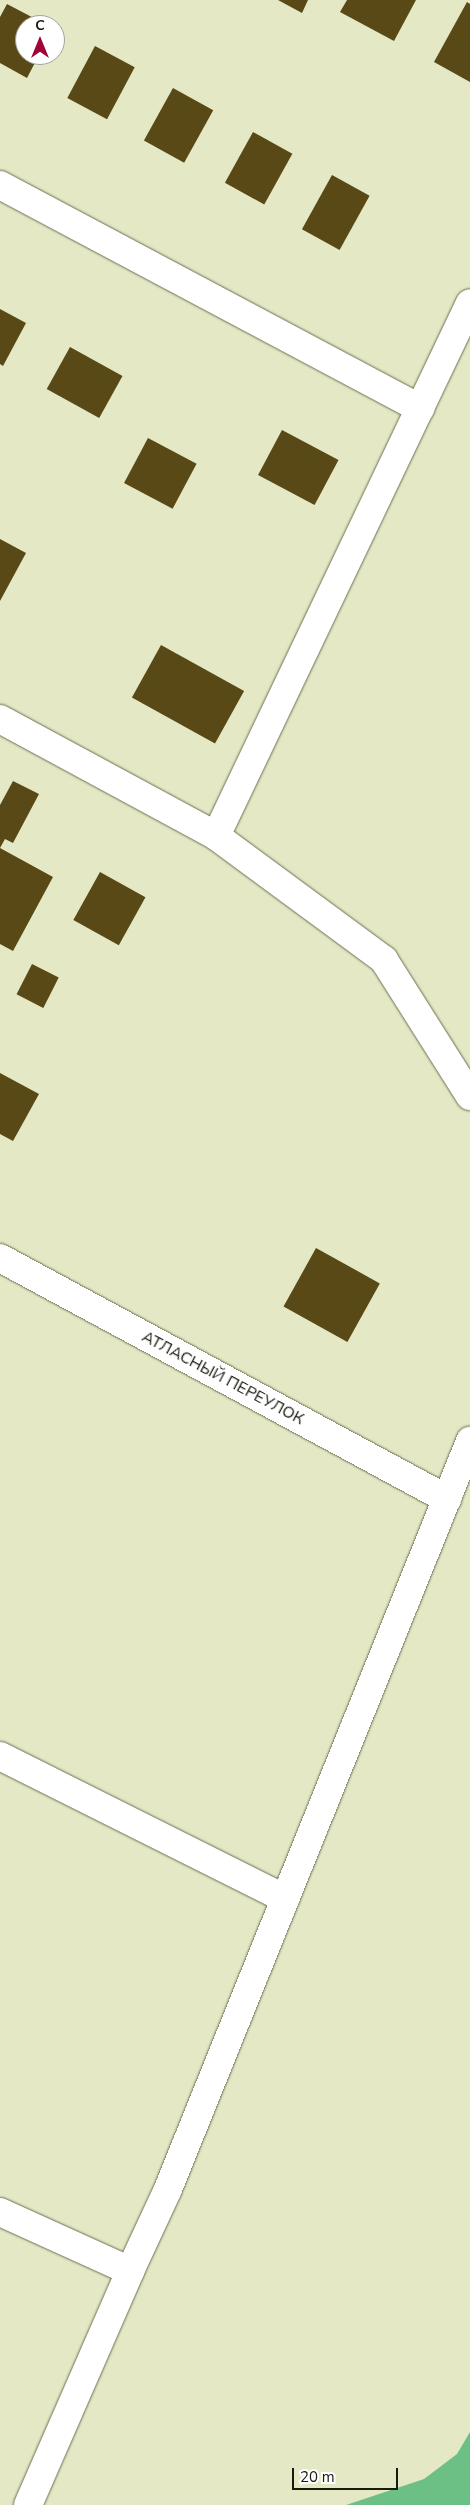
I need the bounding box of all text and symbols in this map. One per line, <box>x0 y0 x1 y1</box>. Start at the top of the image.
north arrow <box>15 15 65 65</box>
text: С <box>35 16 45 35</box>
street label: АТЛАСНЫЙ ПЕРЕУЛОК <box>139 1327 307 1429</box>
scale bar <box>295 2458 401 2490</box>
text: 20 m <box>300 2467 335 2487</box>

